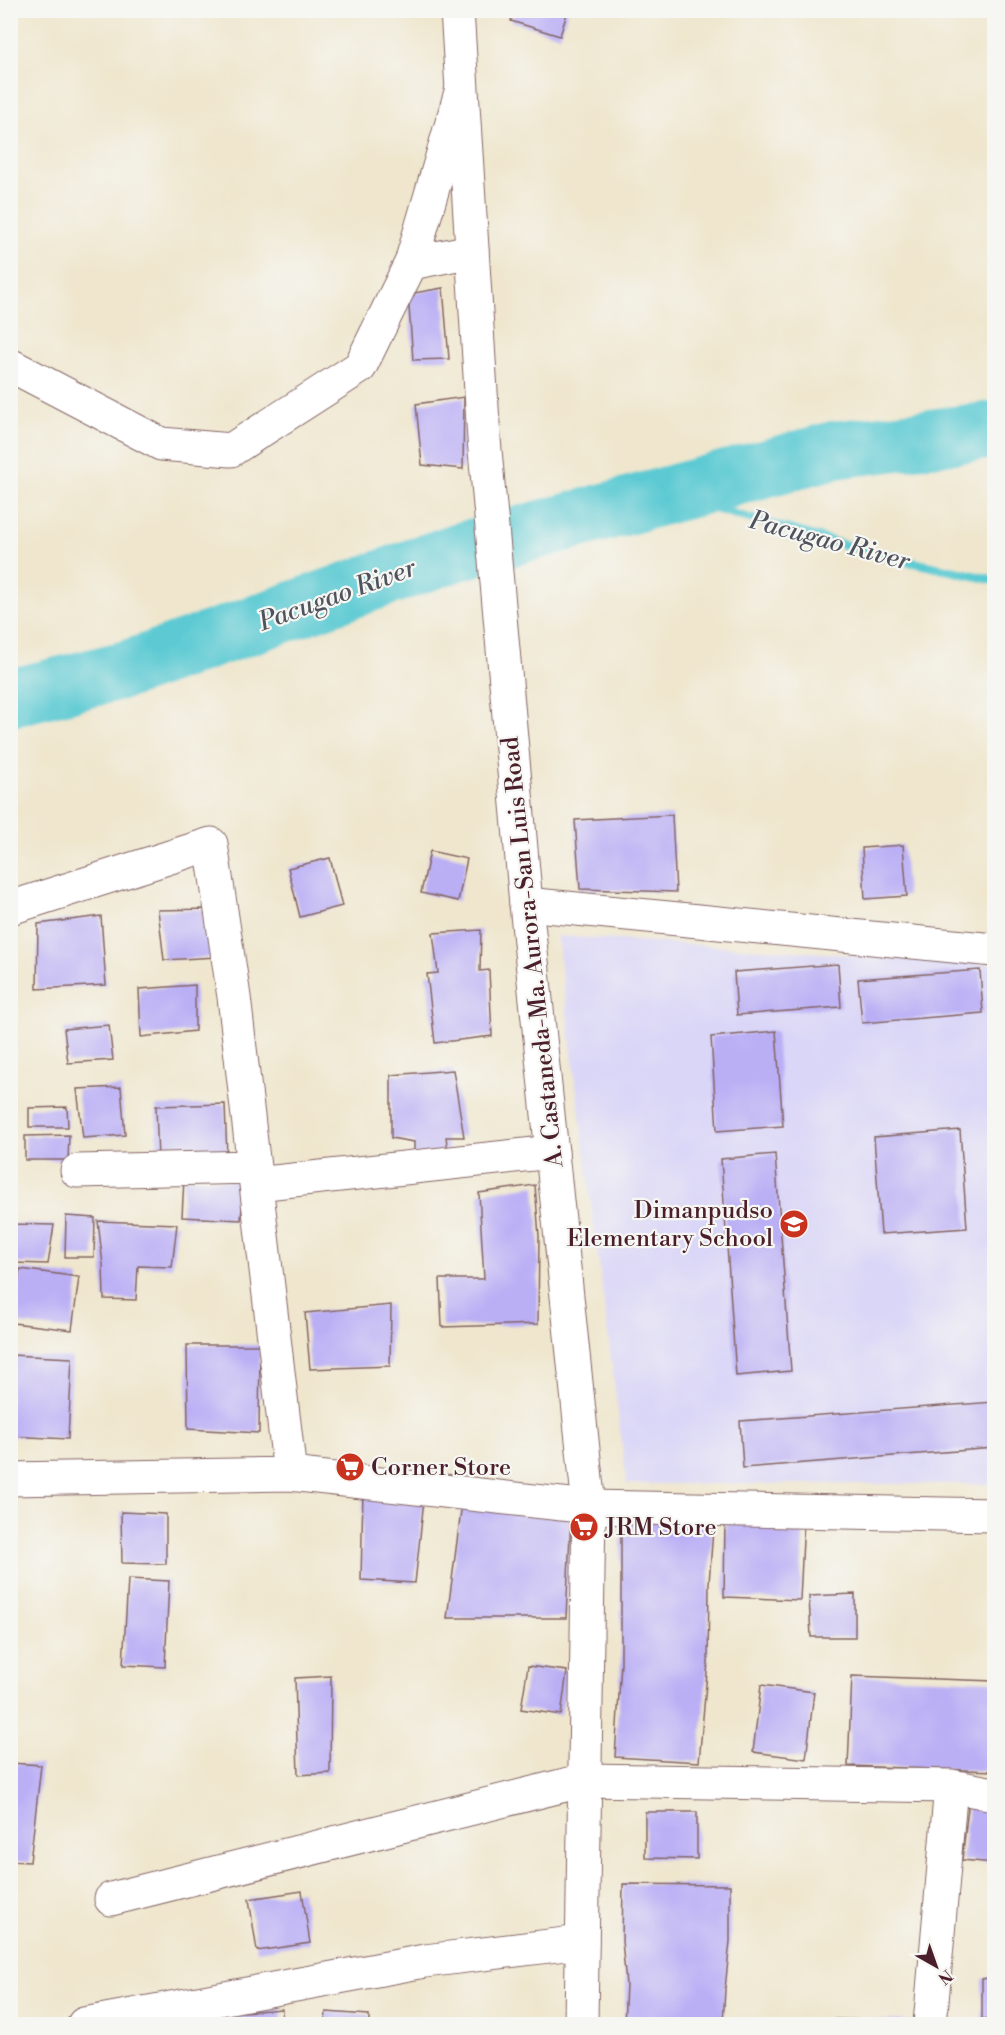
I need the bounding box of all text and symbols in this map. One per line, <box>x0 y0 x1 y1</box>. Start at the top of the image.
water label: Pacugao River <box>745 504 914 578</box>
water label: Pacugao River <box>253 551 421 639</box>
street label: A. Castaneda-Ma. Aurora-San Luis Road <box>495 735 571 1170</box>
place label: Dimanpudso Elementary School <box>567 1196 773 1254</box>
school or university icon: Dimanpudso Elementary School <box>778 1208 810 1240</box>
supermarket icon: Corner Store <box>334 1451 366 1483</box>
place label: Corner Store <box>371 1453 511 1483</box>
supermarket icon: JRM Store <box>568 1511 600 1543</box>
place label: JRM Store <box>604 1513 717 1543</box>
north arrow <box>906 1936 966 1996</box>
text: N <box>933 1965 956 1989</box>

